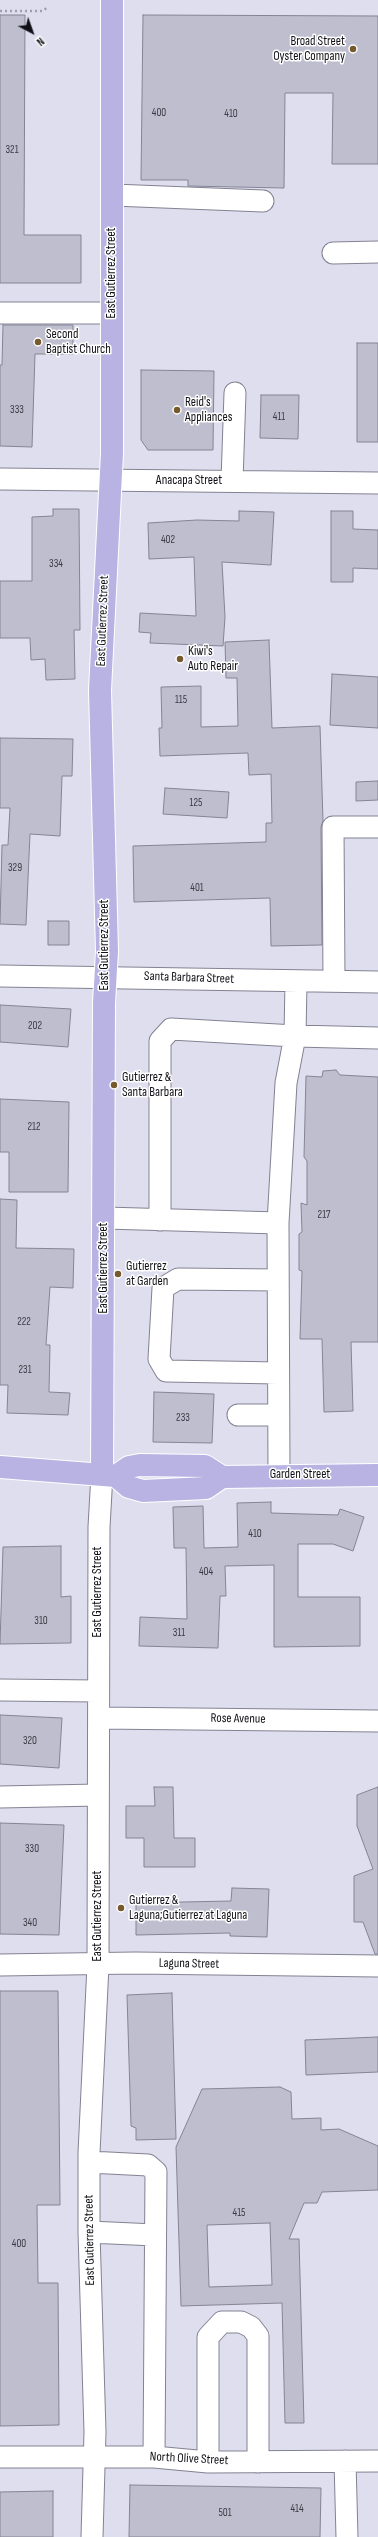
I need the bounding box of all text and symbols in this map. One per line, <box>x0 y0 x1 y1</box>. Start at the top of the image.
north arrow <box>12 12 52 52</box>
place label: Broad Street Oyster Company <box>273 34 345 65</box>
text: N <box>34 35 47 48</box>
marker: Broad Street Oyster Company <box>348 44 358 54</box>
house number: 400 <box>152 106 166 120</box>
house number: 410 <box>224 107 238 121</box>
house number: 321 <box>5 143 19 157</box>
street label: East Gutierrez Street <box>104 227 120 319</box>
place label: Second Baptist Church <box>46 327 111 358</box>
marker: Second Baptist Church <box>33 337 43 347</box>
place label: Reid's Appliances <box>185 395 232 426</box>
house number: 333 <box>10 403 24 417</box>
marker: Reid's Appliances <box>172 405 182 415</box>
house number: 411 <box>273 410 285 424</box>
street label: Anacapa Street <box>156 473 222 489</box>
house number: 402 <box>161 533 175 547</box>
house number: 334 <box>49 557 63 571</box>
street label: East Gutierrez Street <box>94 575 112 667</box>
place label: Kiwi's Auto Repair <box>188 644 238 675</box>
marker: Kiwi's Auto Repair <box>175 654 185 664</box>
house number: 115 <box>175 693 187 707</box>
house number: 125 <box>190 796 202 810</box>
house number: 329 <box>8 861 22 875</box>
house number: 401 <box>190 881 204 895</box>
street label: East Gutierrez Street <box>97 899 113 991</box>
street label: Santa Barbara Street <box>144 969 234 987</box>
house number: 202 <box>28 1019 42 1033</box>
place label: Gutierrez & Santa Barbara <box>122 1070 183 1101</box>
marker: Gutierrez & Santa Barbara <box>109 1080 119 1090</box>
house number: 212 <box>27 1120 41 1134</box>
house number: 217 <box>318 1208 330 1222</box>
street label: East Gutierrez Street <box>96 1222 112 1314</box>
place label: Gutierrez at Garden <box>126 1259 168 1290</box>
marker: Gutierrez at Garden <box>113 1269 123 1279</box>
house number: 222 <box>17 1315 31 1329</box>
house number: 231 <box>18 1363 32 1377</box>
house number: 233 <box>176 1411 190 1425</box>
street label: Garden Street <box>270 1467 330 1483</box>
house number: 410 <box>248 1527 262 1541</box>
street label: East Gutierrez Street <box>90 1546 106 1638</box>
house number: 404 <box>199 1565 213 1579</box>
house number: 310 <box>34 1614 48 1628</box>
house number: 311 <box>173 1626 185 1640</box>
street label: Rose Avenue <box>210 1711 266 1727</box>
house number: 320 <box>23 1734 37 1748</box>
house number: 330 <box>25 1842 39 1856</box>
street label: East Gutierrez Street <box>90 1870 106 1962</box>
place label: Gutierrez & Laguna;Gutierrez at Laguna <box>129 1893 247 1924</box>
marker: Gutierrez & Laguna;Gutierrez at Laguna <box>116 1903 126 1913</box>
house number: 340 <box>23 1916 37 1930</box>
street label: Laguna Street <box>159 1956 219 1972</box>
street label: East Gutierrez Street <box>81 2194 99 2286</box>
house number: 415 <box>233 2206 245 2220</box>
house number: 400 <box>12 2237 26 2251</box>
street label: North Olive Street <box>149 2449 229 2469</box>
house number: 414 <box>290 2502 304 2516</box>
house number: 501 <box>218 2506 232 2520</box>

